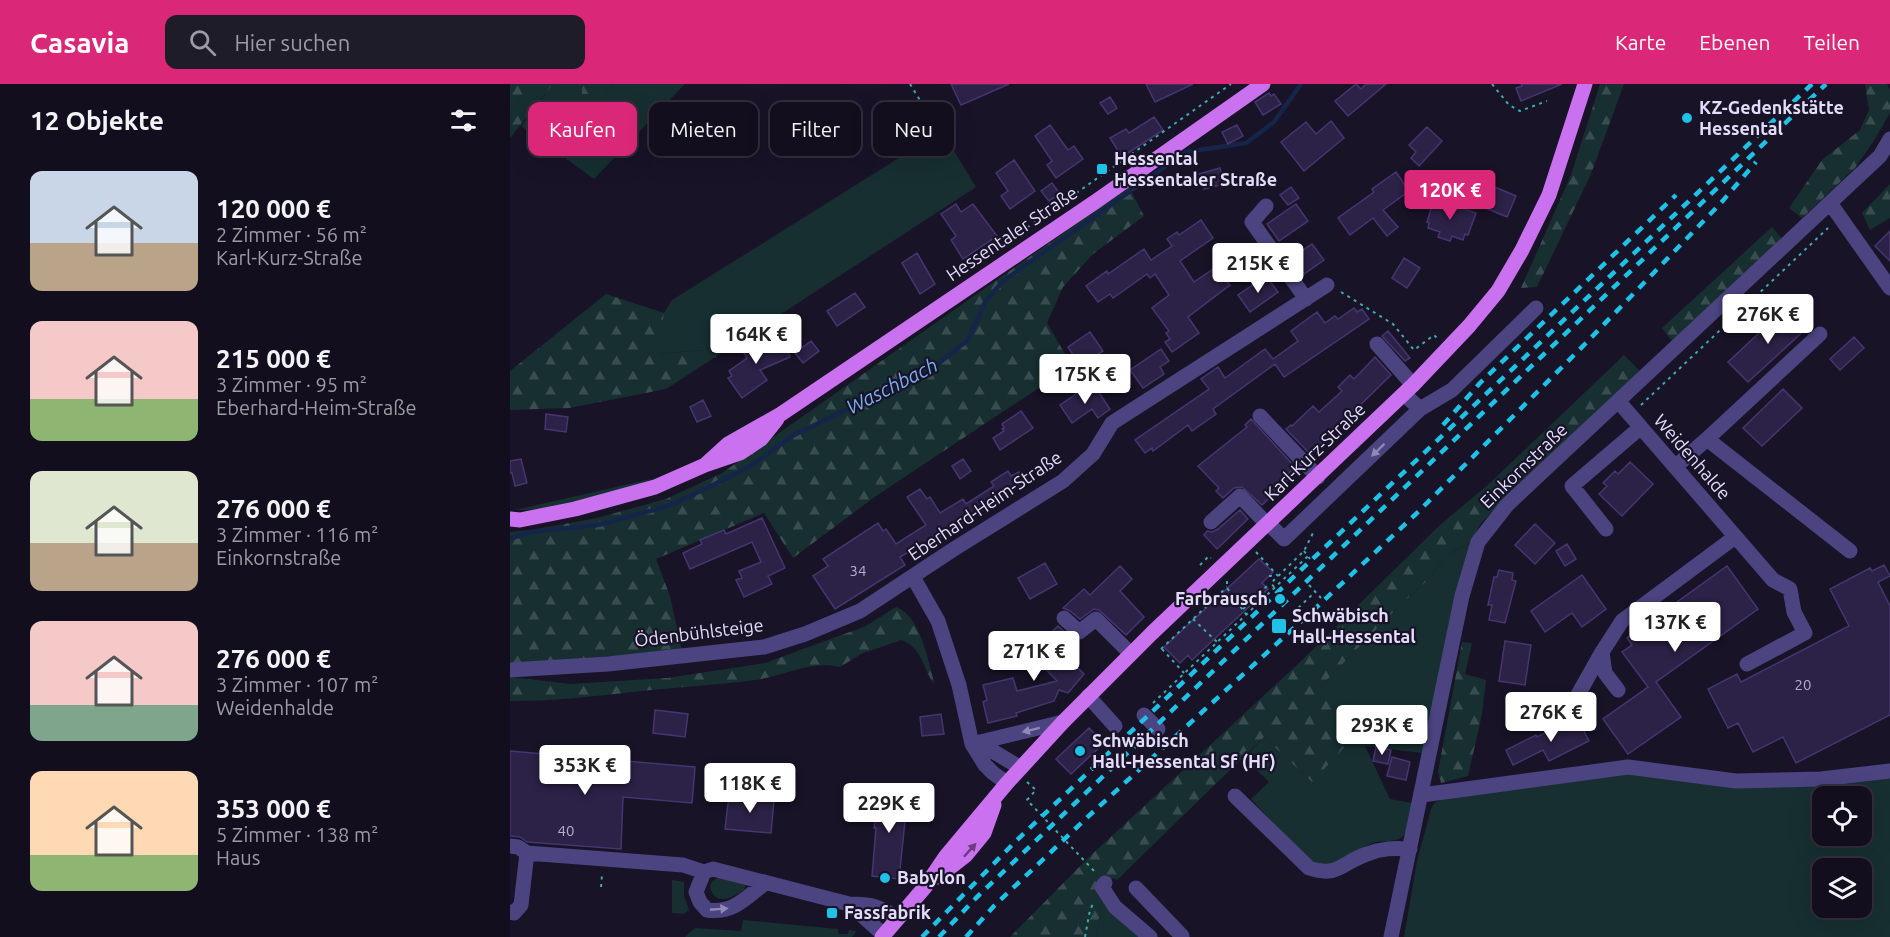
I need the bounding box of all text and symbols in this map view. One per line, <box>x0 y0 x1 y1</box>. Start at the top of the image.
search box <box>165 15 585 69</box>
icon: search <box>186 26 219 59</box>
text: Casavia <box>30 27 129 58</box>
text: Hier suchen <box>234 30 350 55</box>
text: Karte <box>1615 30 1666 54</box>
text: Ebenen <box>1699 30 1771 54</box>
text: Teilen <box>1804 30 1860 54</box>
place label: KZ-Gedenkstätte Hessental <box>1699 97 1844 138</box>
chip: Kaufen <box>528 102 637 156</box>
chip: Mieten <box>649 102 758 156</box>
chip: Filter <box>770 102 861 156</box>
chip: Neu <box>873 102 954 156</box>
icon: filters <box>447 104 480 137</box>
text: 12 Objekte <box>30 106 164 135</box>
marker: KZ-Gedenkstätte Hessental <box>1680 111 1694 125</box>
place label: Hessental Hessentaler Straße <box>1114 148 1277 189</box>
marker: Hessental Hessentaler Straße <box>1095 162 1109 176</box>
pin: 120K € <box>1401 170 1499 221</box>
text: 120K € <box>1418 178 1482 201</box>
street label: Hessentaler Straße <box>942 182 1081 284</box>
text: 120 000 € <box>216 194 331 223</box>
icon: home <box>78 195 150 267</box>
text: 2 Zimmer · 56 m² <box>216 223 367 246</box>
pin: 215K € <box>1209 243 1307 294</box>
text: Karl-Kurz-Straße <box>216 246 362 269</box>
text: 215K € <box>1226 251 1290 274</box>
pin: 276K € <box>1719 294 1817 345</box>
text: 276K € <box>1736 302 1800 325</box>
pin: 164K € <box>707 314 805 365</box>
text: 164K € <box>724 322 788 345</box>
text: 215 000 € <box>216 344 331 373</box>
icon: home <box>78 345 150 417</box>
water label: Waschbach <box>842 353 941 418</box>
pin: 175K € <box>1036 354 1134 405</box>
text: 175K € <box>1053 362 1117 385</box>
text: 3 Zimmer · 95 m² <box>216 373 367 396</box>
text: Eberhard-Heim-Straße <box>216 396 416 419</box>
street label: Karl-Kurz-Straße <box>1260 398 1369 504</box>
street label: Weidenhalde <box>1650 410 1735 503</box>
street label: Einkornstraße <box>1476 419 1571 512</box>
one-way arrow <box>1371 442 1385 456</box>
street label: Eberhard-Heim-Straße <box>904 446 1065 564</box>
text: 276 000 € <box>216 494 331 523</box>
icon: home <box>78 495 150 567</box>
text: 3 Zimmer · 116 m² <box>216 523 378 546</box>
text: Einkornstraße <box>216 546 341 569</box>
house number: 34 <box>850 562 866 579</box>
place label: Farbrausch <box>1175 588 1268 608</box>
marker: Farbrausch <box>1273 592 1287 606</box>
pin: 137K € <box>1626 602 1724 653</box>
place label: Schwäbisch Hall-Hessental <box>1292 605 1416 646</box>
text: 137K € <box>1643 610 1707 633</box>
street label: Ödenbühlsteige <box>633 614 765 650</box>
marker: Schwäbisch Hall-Hessental <box>1270 617 1288 635</box>
pin: 271K € <box>985 631 1083 682</box>
text: 271K € <box>1002 639 1066 662</box>
text: 276 000 € <box>216 644 331 673</box>
icon: home <box>78 645 150 717</box>
text: 3 Zimmer · 107 m² <box>216 673 378 696</box>
house number: 20 <box>1795 676 1811 693</box>
pin: 276K € <box>1502 692 1600 743</box>
text: Weidenhalde <box>216 696 334 719</box>
text: 276K € <box>1519 700 1583 723</box>
pin: 293K € <box>1333 705 1431 756</box>
text: 293K € <box>1350 713 1414 736</box>
one-way arrow <box>1022 725 1040 735</box>
place label: Schwäbisch Hall-Hessental Sf (Hf) <box>1092 730 1276 772</box>
marker: Schwäbisch Hall-Hessental Sf (Hf) <box>1073 744 1087 758</box>
pin: 353K € <box>536 745 634 796</box>
text: 353K € <box>553 753 617 776</box>
pin: 118K € <box>701 763 799 814</box>
text: 118K € <box>718 771 782 794</box>
pin: 229K € <box>840 783 938 834</box>
map controls <box>1812 786 1872 918</box>
button: locate <box>1812 786 1872 846</box>
text: 229K € <box>857 791 921 814</box>
text: 353 000 € <box>216 794 331 823</box>
icon: home <box>78 795 150 867</box>
house number: 40 <box>558 822 574 839</box>
text: 5 Zimmer · 138 m² <box>216 823 378 846</box>
one-way arrow <box>963 842 977 857</box>
text: Haus <box>216 846 260 869</box>
button: layers <box>1812 858 1872 918</box>
place label: Babylon <box>897 867 966 887</box>
marker: Babylon <box>878 871 892 885</box>
place label: Fassfabrik <box>844 902 931 922</box>
one-way arrow <box>710 904 729 914</box>
marker: Fassfabrik <box>825 906 839 920</box>

